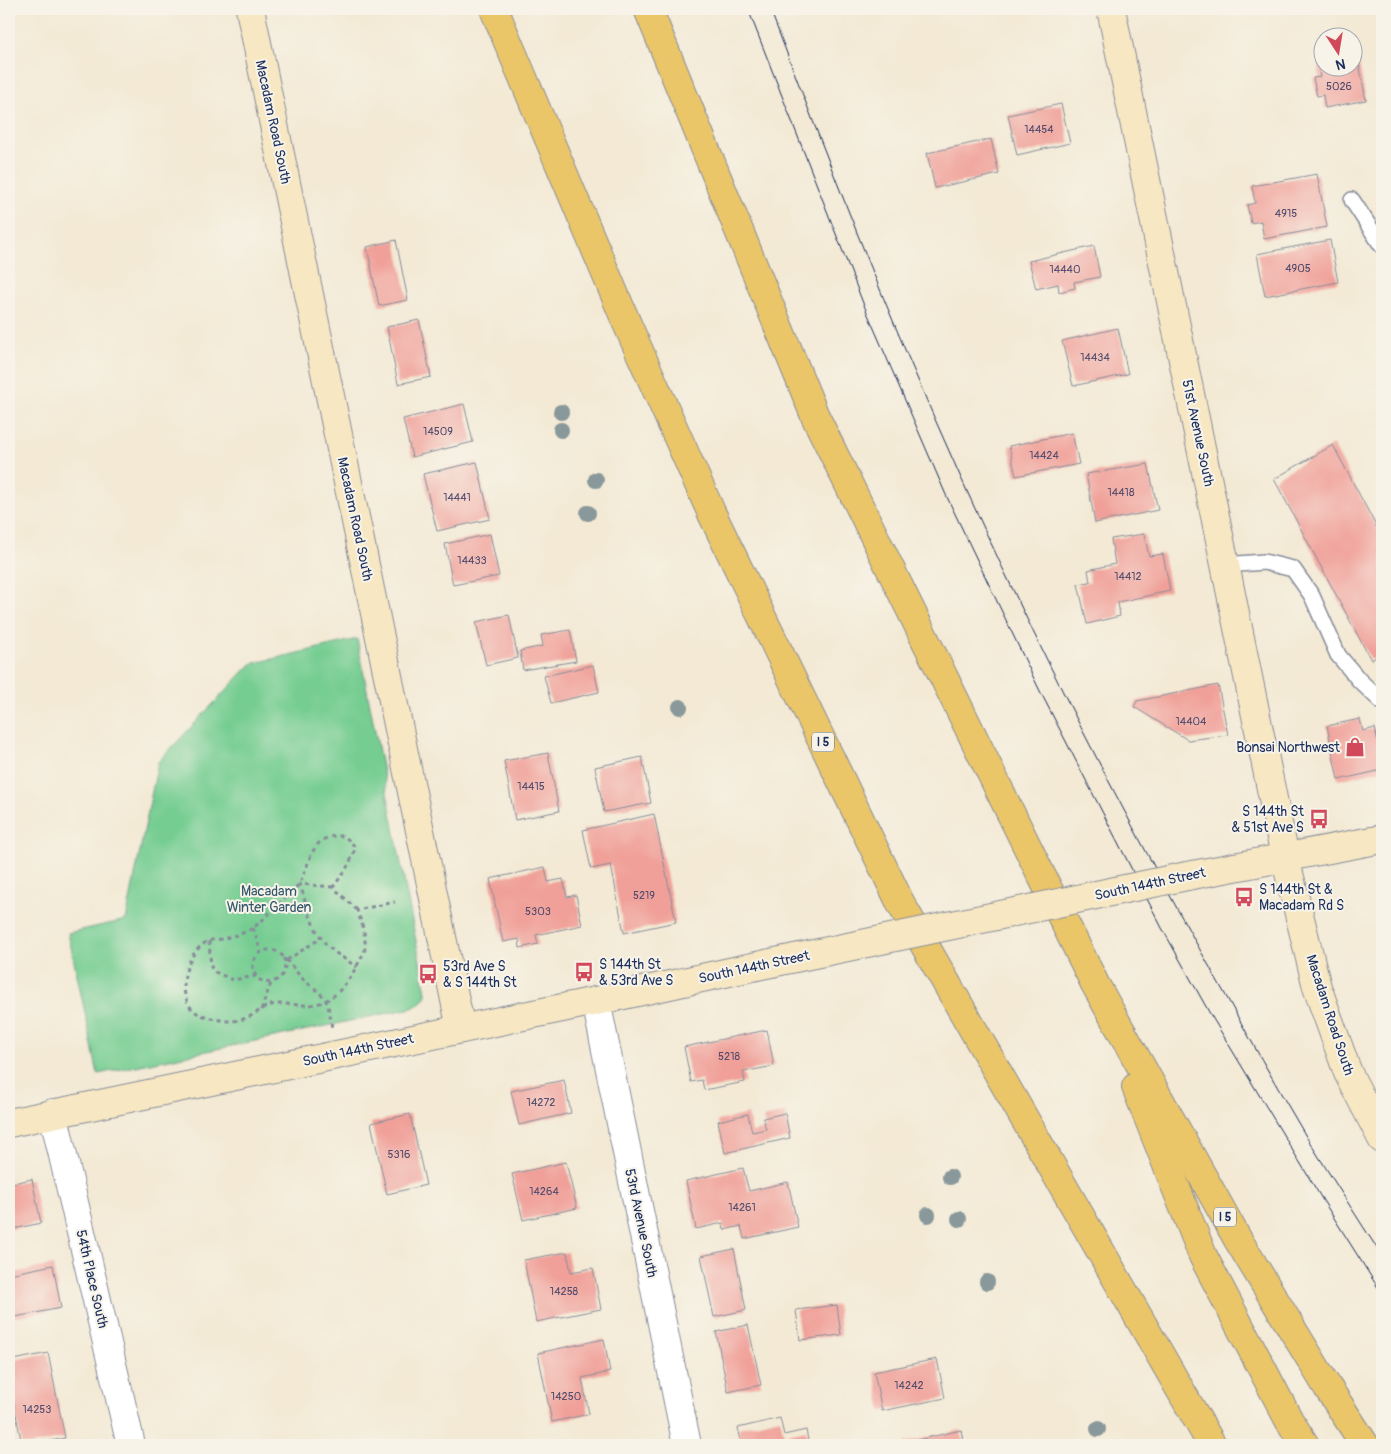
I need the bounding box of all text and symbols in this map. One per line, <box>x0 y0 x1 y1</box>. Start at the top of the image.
north arrow <box>1314 28 1364 78</box>
text: N <box>1334 55 1347 74</box>
street label: Macadam Road South <box>252 59 294 185</box>
house number: 5026 <box>1326 80 1352 93</box>
house number: 14454 <box>1024 123 1054 136</box>
house number: 4915 <box>1275 207 1297 220</box>
house number: 4905 <box>1285 262 1311 275</box>
house number: 14440 <box>1050 263 1080 276</box>
house number: 14434 <box>1080 351 1110 364</box>
street label: 51st Avenue South <box>1178 378 1218 488</box>
house number: 14509 <box>423 425 453 438</box>
house number: 14424 <box>1029 449 1059 462</box>
street label: Macadam Road South <box>334 456 376 582</box>
house number: 14418 <box>1108 486 1135 499</box>
house number: 14441 <box>443 491 471 504</box>
house number: 14433 <box>457 554 487 567</box>
house number: 14412 <box>1114 570 1142 583</box>
house number: 14404 <box>1176 715 1207 728</box>
road number: I 5 <box>812 732 834 752</box>
shop icon: Bonsai Northwest <box>1344 736 1366 758</box>
place label: Bonsai Northwest <box>1236 739 1340 756</box>
house number: 14415 <box>517 780 545 793</box>
place label: S 144th St & 51st Ave S <box>1232 803 1304 836</box>
bus stop icon: S 144th St & 51st Ave S <box>1308 808 1330 830</box>
street label: South 144th Street <box>1093 864 1207 904</box>
place label: S 144th St & Macadam Rd S <box>1259 881 1344 914</box>
park label: Macadam Winter Garden <box>227 883 311 916</box>
bus stop icon: S 144th St & Macadam Rd S <box>1233 886 1255 908</box>
house number: 5219 <box>633 889 655 902</box>
house number: 5303 <box>525 905 551 918</box>
street label: South 144th Street <box>697 947 811 987</box>
street label: Macadam Road South <box>1302 952 1358 1078</box>
place label: S 144th St & 53rd Ave S <box>599 956 673 989</box>
place label: 53rd Ave S & S 144th St <box>443 958 517 991</box>
bus stop icon: S 144th St & 53rd Ave S <box>573 961 595 983</box>
bus stop icon: 53rd Ave S & S 144th St <box>417 963 439 985</box>
street label: South 144th Street <box>301 1030 415 1070</box>
house number: 5218 <box>718 1050 740 1063</box>
house number: 14272 <box>527 1096 555 1109</box>
house number: 5316 <box>388 1148 410 1161</box>
street label: 53rd Avenue South <box>621 1167 661 1279</box>
house number: 14264 <box>529 1185 559 1198</box>
house number: 14261 <box>728 1201 756 1214</box>
road number: I 5 <box>1214 1208 1236 1226</box>
street label: 54th Place South <box>72 1228 112 1330</box>
house number: 14258 <box>550 1285 579 1298</box>
house number: 14242 <box>894 1379 924 1392</box>
house number: 14250 <box>551 1390 581 1403</box>
house number: 14253 <box>23 1403 51 1416</box>

